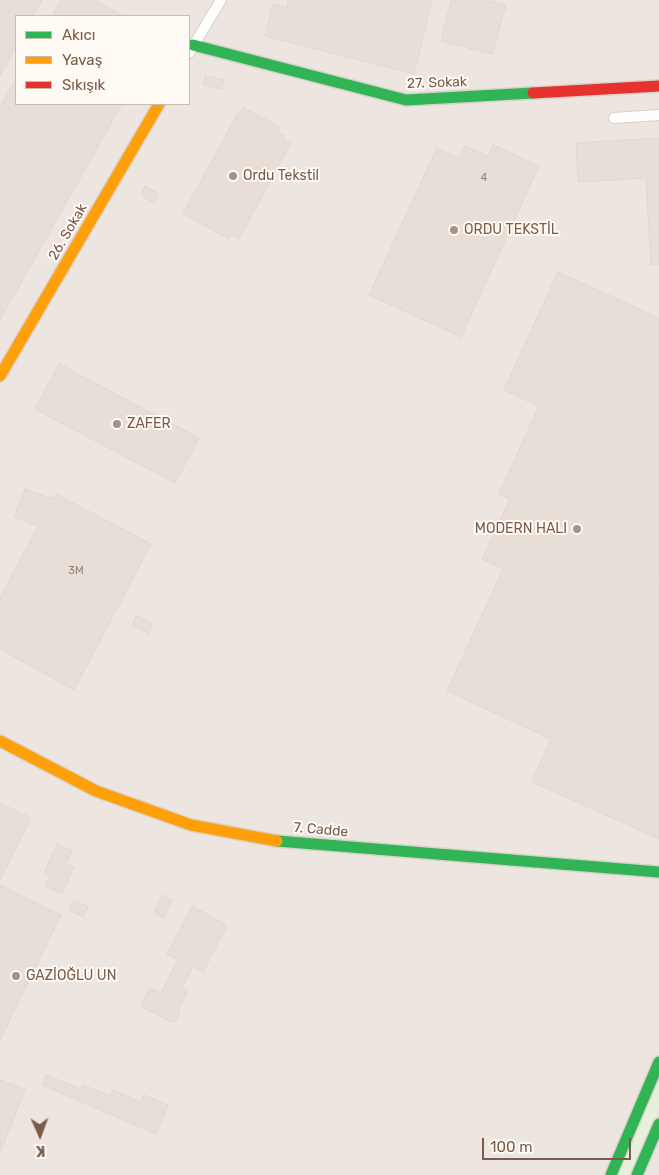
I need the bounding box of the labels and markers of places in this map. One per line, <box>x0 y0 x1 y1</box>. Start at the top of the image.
place label: Ordu Tekstil <box>243 168 319 184</box>
marker: Ordu Tekstil <box>227 170 239 182</box>
place label: ORDU TEKSTİL <box>464 222 559 238</box>
marker: ORDU TEKSTİL <box>448 224 460 236</box>
place label: ZAFER <box>127 416 171 432</box>
marker: ZAFER <box>111 418 123 430</box>
place label: MODERN HALI <box>475 521 567 537</box>
marker: MODERN HALI <box>571 523 583 535</box>
place label: GAZİOĞLU UN <box>26 968 116 984</box>
marker: GAZİOĞLU UN <box>10 970 22 982</box>

